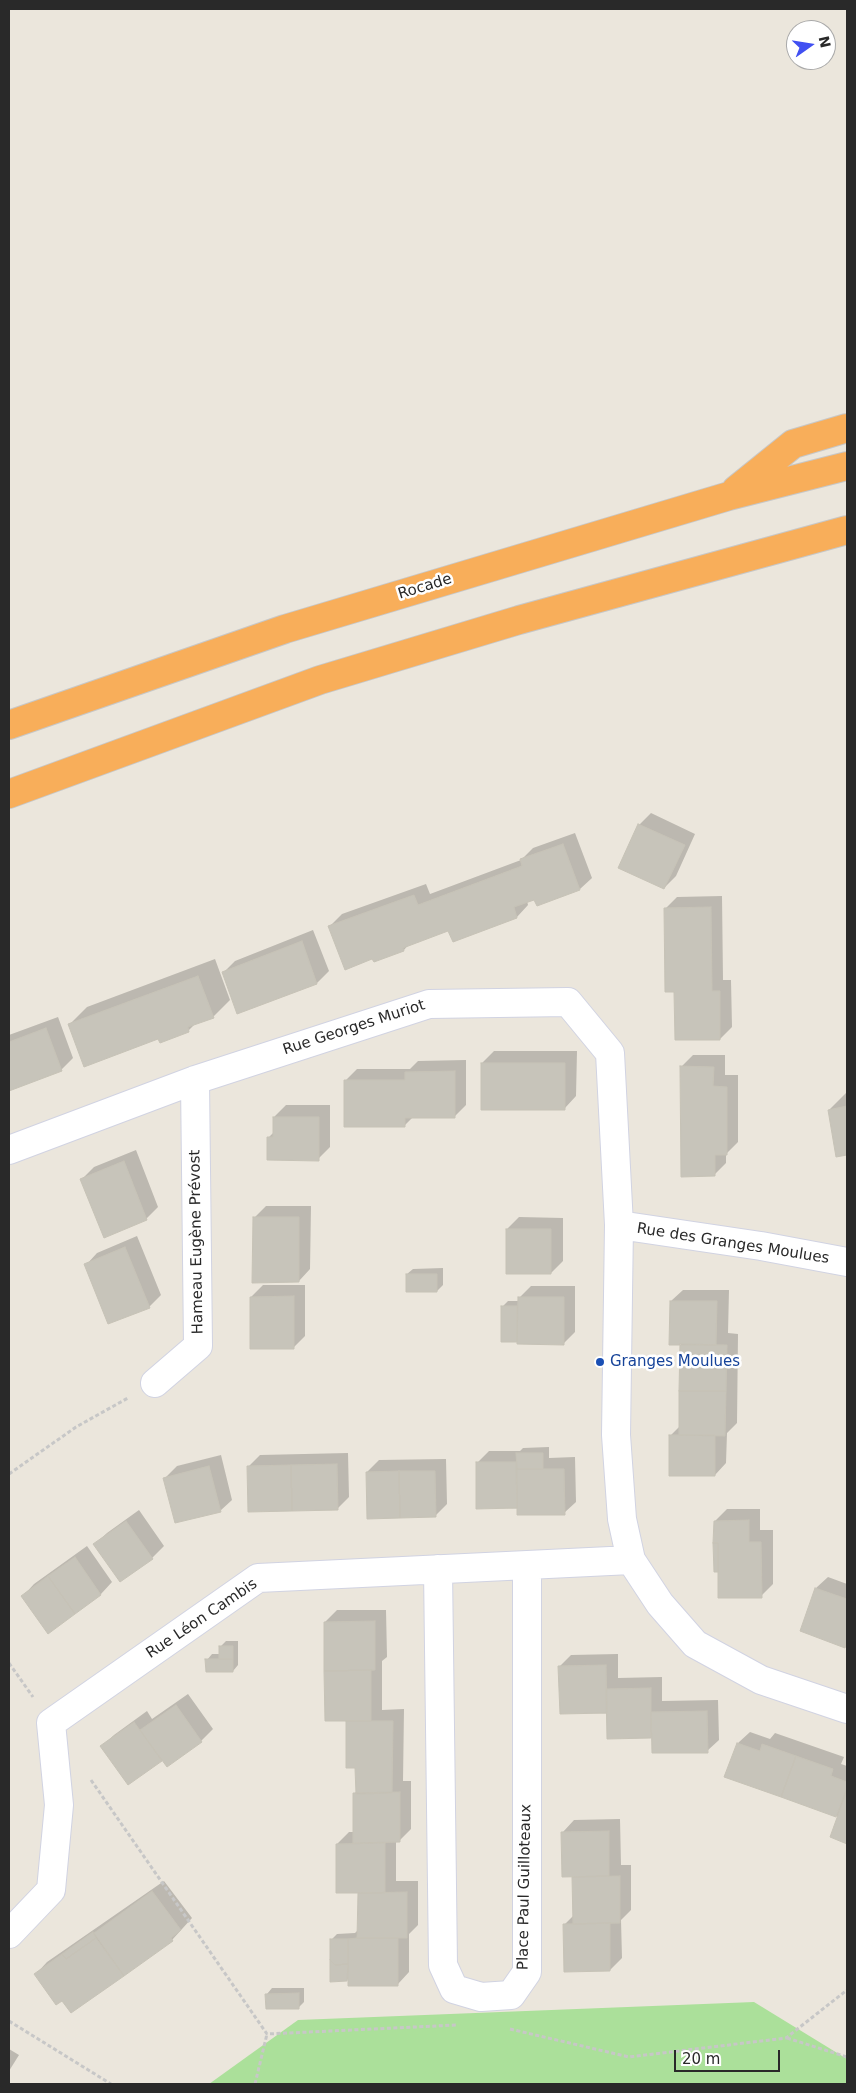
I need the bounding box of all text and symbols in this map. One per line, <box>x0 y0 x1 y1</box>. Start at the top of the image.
north arrow <box>786 20 836 70</box>
text: N <box>816 34 834 49</box>
street label: Rocade <box>396 570 454 604</box>
street label: Rue Georges Muriot <box>281 997 427 1059</box>
street label: Hameau Eugène Prévost <box>186 1150 208 1334</box>
street label: Rue des Granges Moulues <box>635 1220 831 1268</box>
place label: Granges Moulues <box>610 1353 740 1371</box>
marker: Granges Moulues <box>594 1356 606 1368</box>
street label: Rue Léon Cambis <box>143 1575 261 1663</box>
street label: Place Paul Guilloteaux <box>515 1804 535 1970</box>
scale bar <box>676 2040 782 2072</box>
text: 20 m <box>682 2050 720 2068</box>

